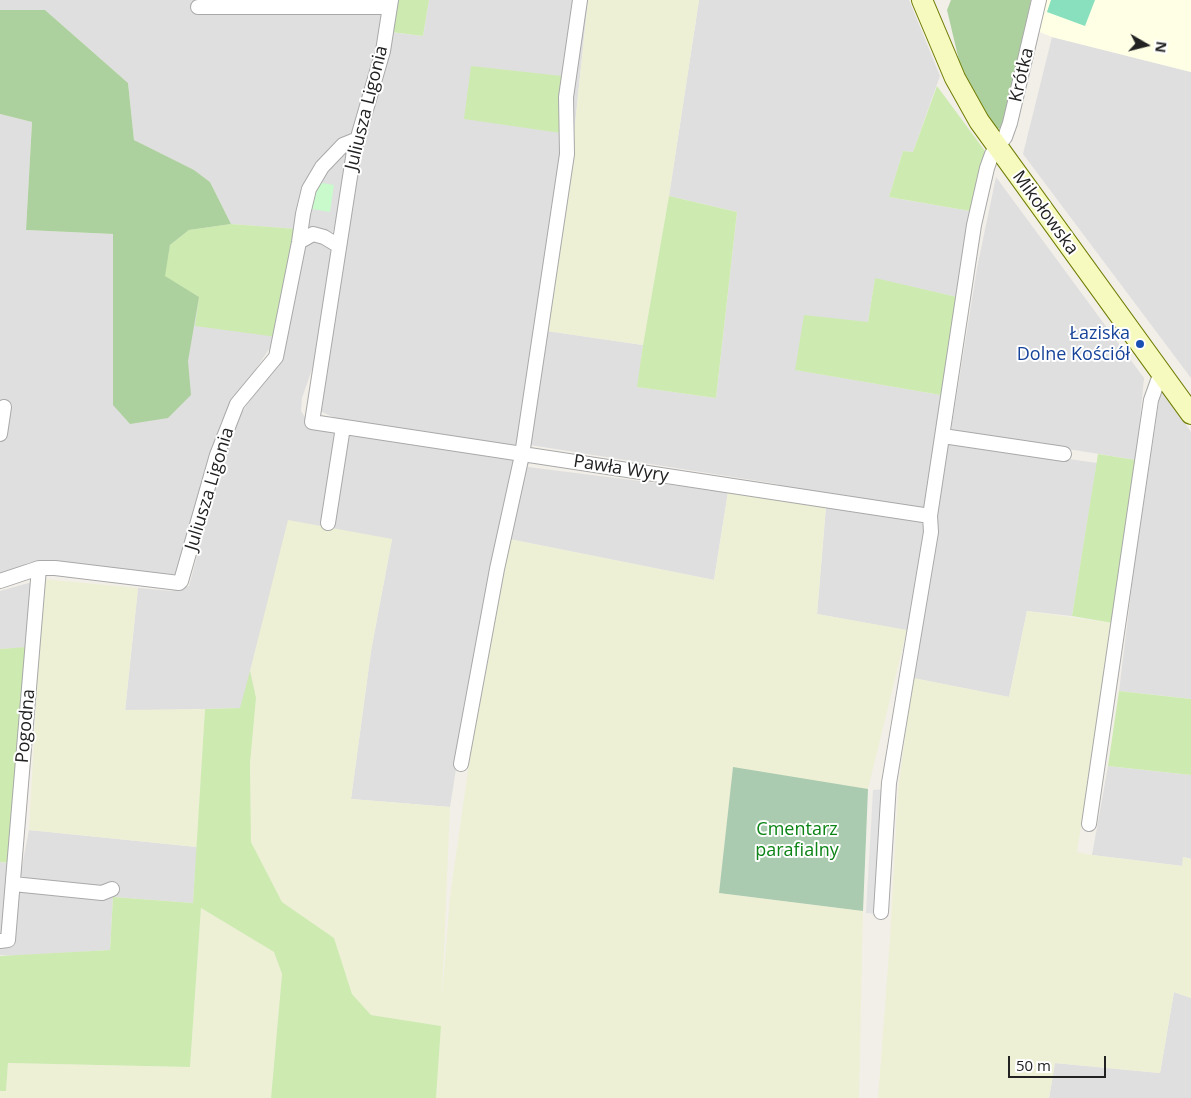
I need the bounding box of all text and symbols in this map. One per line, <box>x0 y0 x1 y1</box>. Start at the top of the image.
north arrow <box>1121 20 1171 70</box>
text: N <box>1151 40 1172 54</box>
street label: Juliusza Ligonia <box>341 43 393 173</box>
street label: Krótka <box>1005 46 1039 104</box>
street label: Mikołowska <box>1007 167 1083 259</box>
place label: Łaziska Dolne Kościół <box>1017 323 1130 366</box>
marker: Łaziska Dolne Kościół <box>1134 338 1146 350</box>
street label: Juliusza Ligonia <box>181 425 239 553</box>
street label: Pawła Wyry <box>572 451 670 487</box>
street label: Pogodna <box>12 688 40 764</box>
park label: Cmentarz parafialny <box>755 819 839 862</box>
scale bar <box>1011 1046 1108 1078</box>
text: 50 m <box>1016 1055 1051 1075</box>

